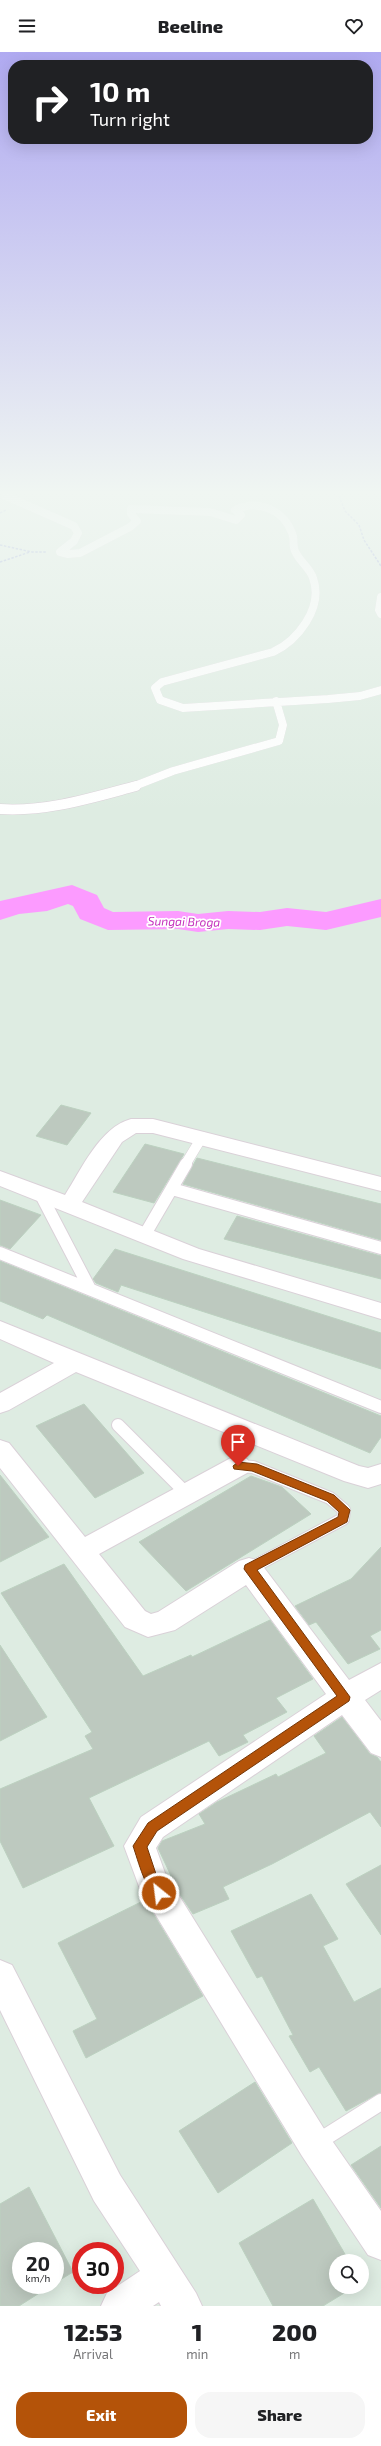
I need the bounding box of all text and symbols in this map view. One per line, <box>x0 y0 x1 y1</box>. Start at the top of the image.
icon: menu <box>16 15 38 37</box>
text: Beeline <box>158 15 223 37</box>
icon: heart <box>343 15 365 37</box>
text: 10 m <box>90 74 150 108</box>
icon: right <box>24 76 76 128</box>
text: Turn right <box>90 108 170 130</box>
water label: Sungai Broga <box>148 913 220 929</box>
pin <box>221 1425 255 1466</box>
icon: arrive <box>227 1431 249 1453</box>
position arrow <box>138 1872 180 1914</box>
speed limit sign: 30 <box>72 2242 124 2294</box>
text: 20 <box>26 2251 50 2275</box>
map controls <box>329 2254 369 2294</box>
button: search <box>329 2254 369 2294</box>
text: km/h <box>26 2272 50 2284</box>
text: 12:53 <box>64 2317 122 2346</box>
text: 1 <box>192 2317 203 2346</box>
text: 200 <box>272 2317 317 2346</box>
text: Arrival <box>73 2346 113 2362</box>
text: min <box>186 2346 208 2362</box>
text: m <box>289 2346 300 2362</box>
button: Exit <box>16 2392 187 2438</box>
button: Share <box>195 2392 365 2438</box>

